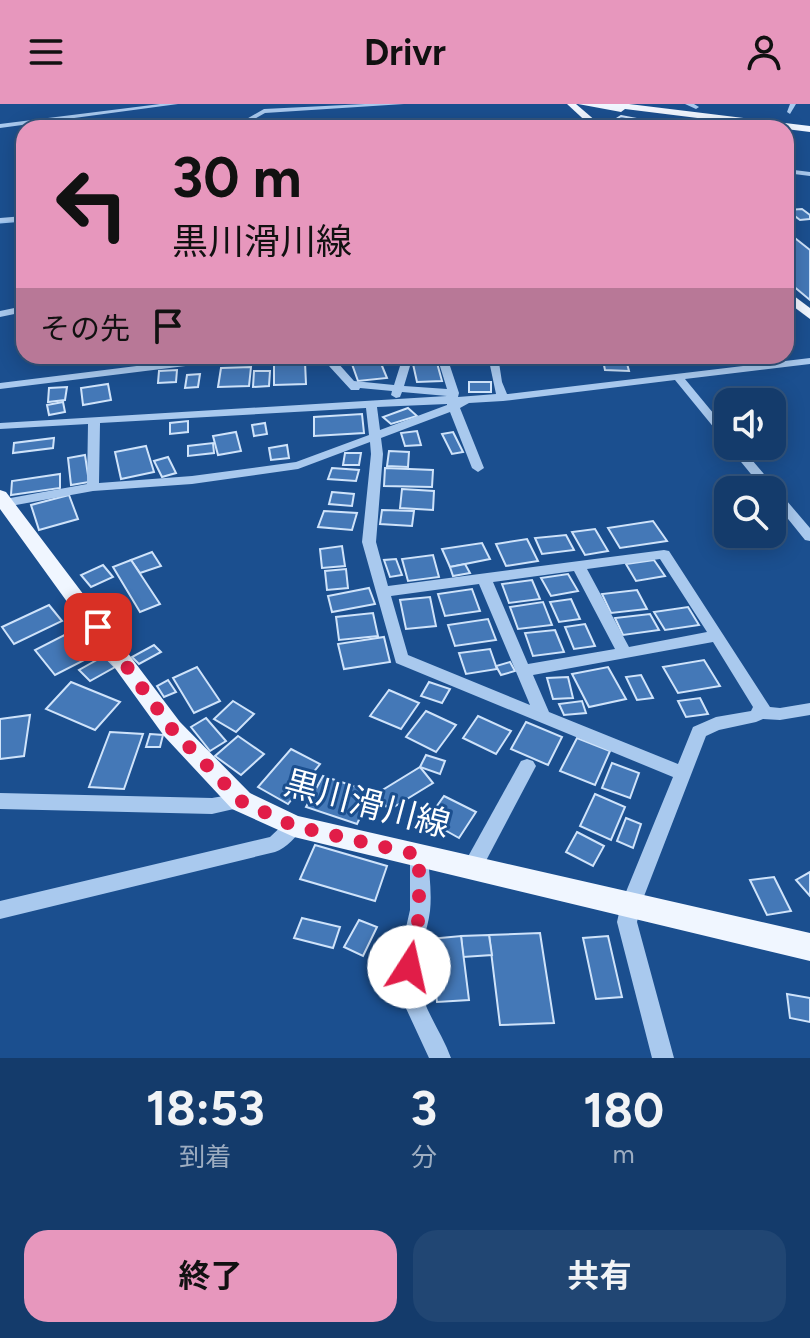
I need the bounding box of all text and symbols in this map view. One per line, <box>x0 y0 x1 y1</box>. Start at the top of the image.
icon: menu <box>24 30 68 74</box>
icon: person <box>742 30 786 74</box>
text: Drivr <box>364 31 446 74</box>
text: 30 m <box>172 144 302 211</box>
icon: left <box>40 152 144 256</box>
text: 黒川滑川線 <box>172 220 352 263</box>
icon: arrive <box>146 304 190 348</box>
text: その先 <box>40 310 130 347</box>
map controls <box>714 388 786 548</box>
button: sound <box>714 388 786 460</box>
button: search <box>714 476 786 548</box>
pin <box>64 593 132 661</box>
icon: arrive <box>76 605 120 649</box>
street label: 黒川滑川線 <box>280 762 454 846</box>
position arrow <box>367 925 451 1009</box>
text: 18:53 <box>146 1079 265 1137</box>
text: 3 <box>411 1079 437 1137</box>
text: 180 <box>583 1081 664 1139</box>
text: m <box>613 1138 635 1170</box>
text: 到着 <box>179 1141 231 1173</box>
text: 分 <box>411 1141 437 1173</box>
button: 終了 <box>24 1230 397 1322</box>
button: 共有 <box>413 1230 786 1322</box>

